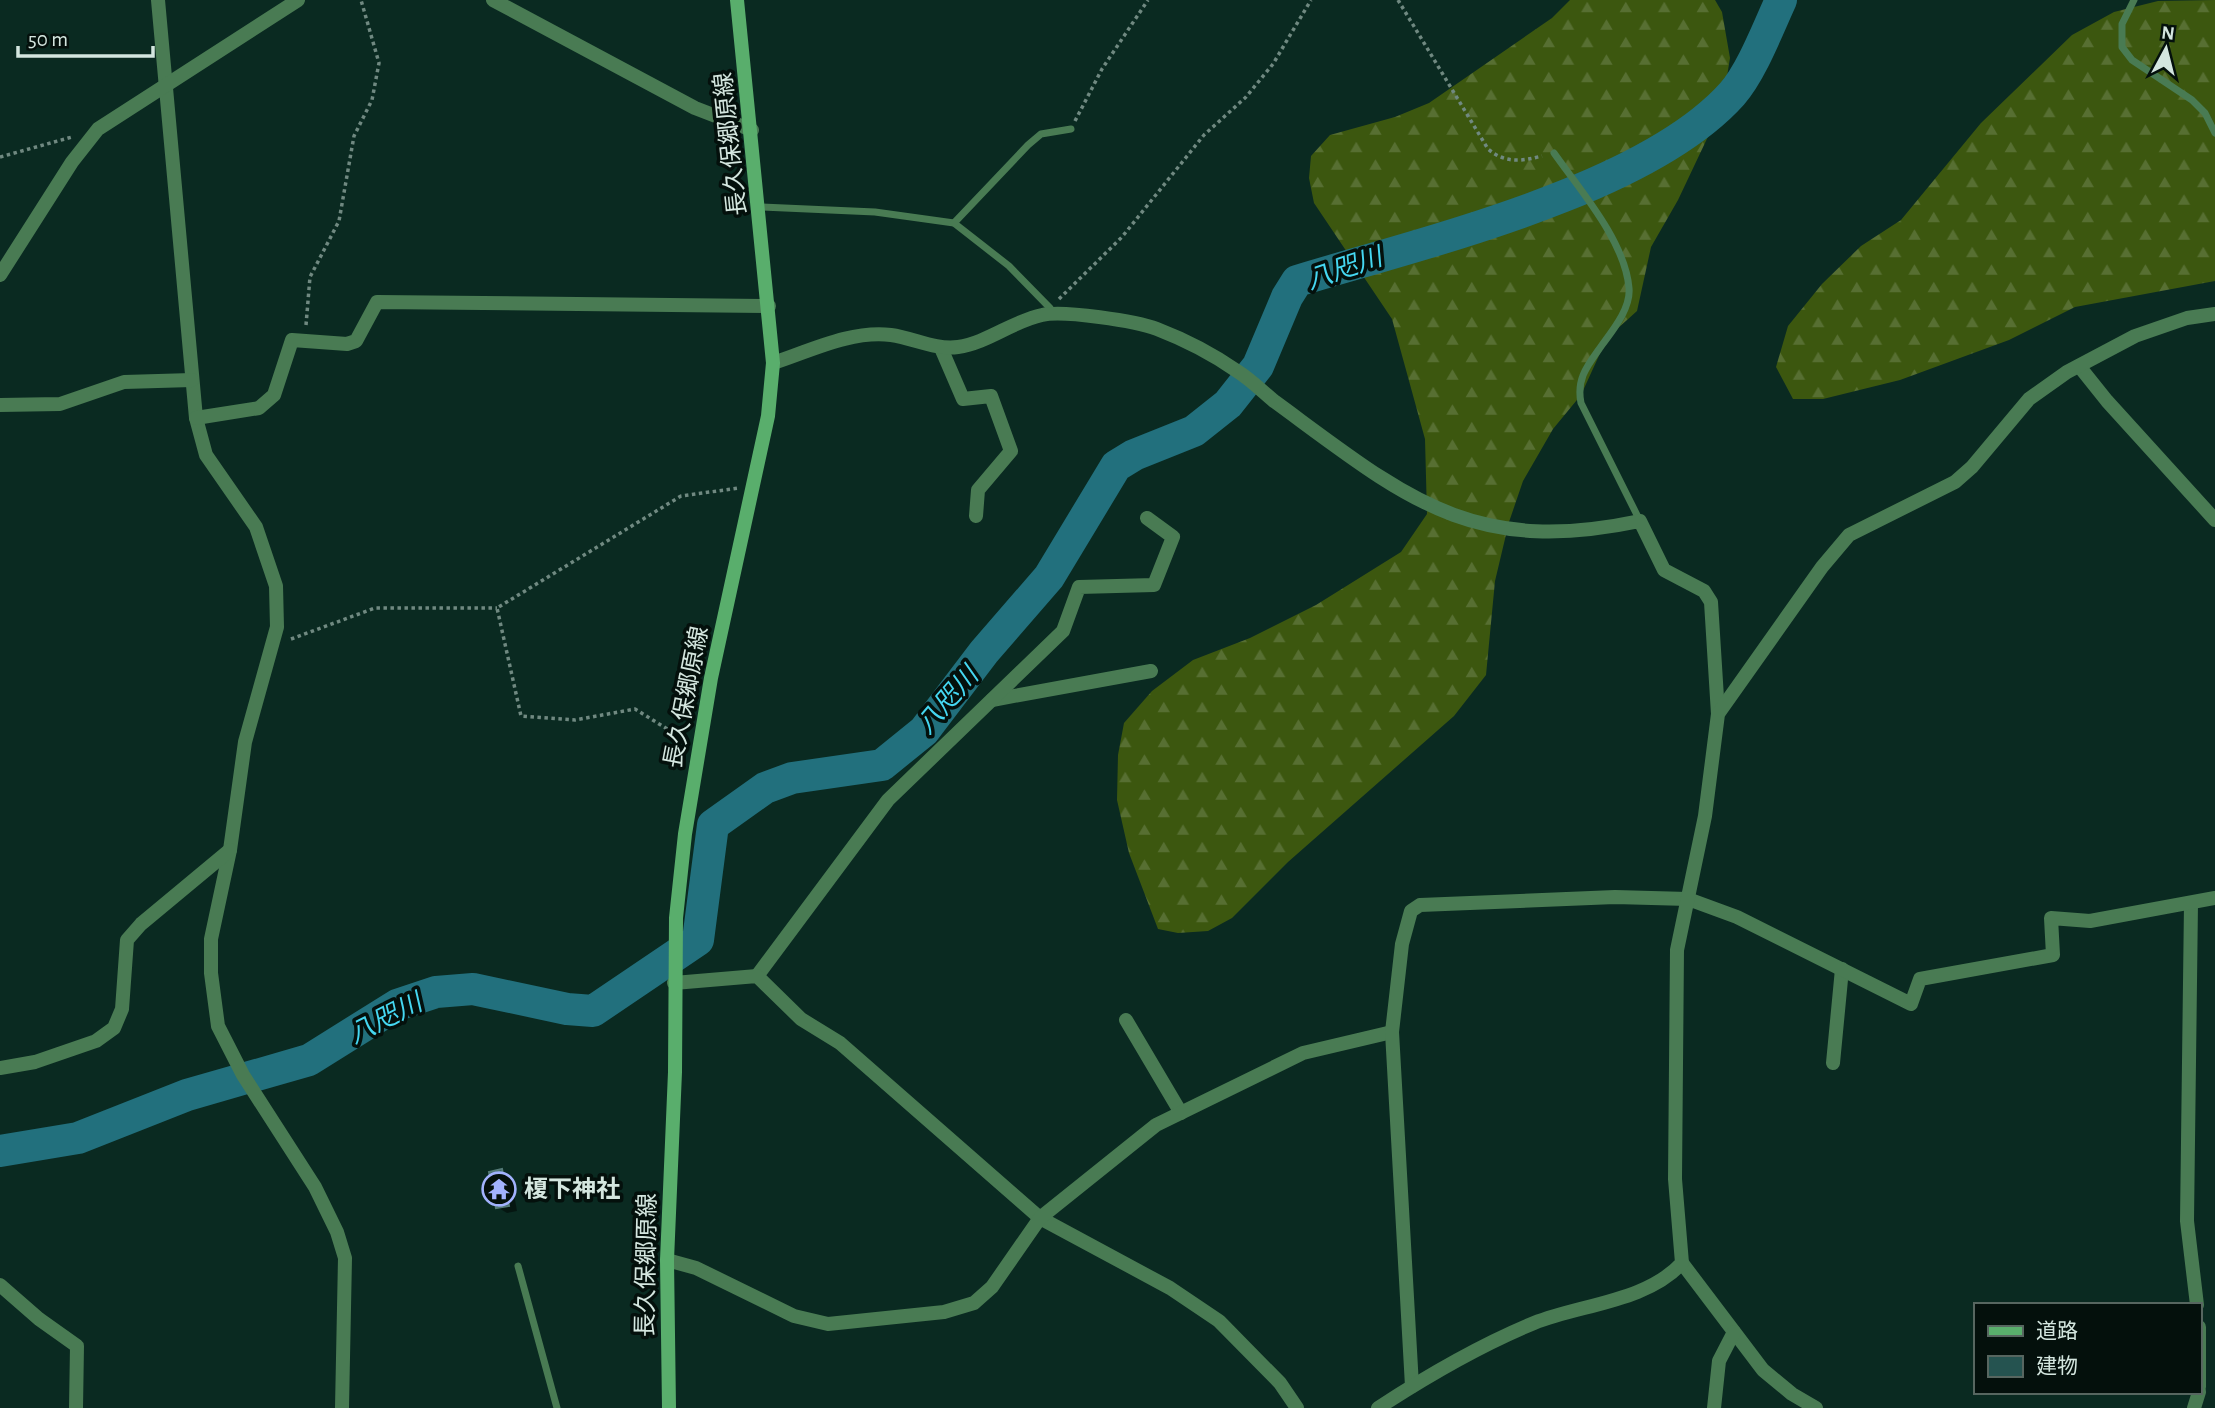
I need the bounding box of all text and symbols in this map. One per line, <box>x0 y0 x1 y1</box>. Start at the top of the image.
scale bar <box>18 14 152 58</box>
north arrow <box>2131 14 2201 84</box>
text: N <box>2160 23 2176 44</box>
text: 50 m <box>28 29 68 50</box>
street label: 長久保郷原線 <box>710 71 750 217</box>
water label: 八咫川 <box>1303 243 1388 294</box>
street label: 長久保郷原線 <box>660 624 712 770</box>
water label: 八咫川 <box>912 660 985 739</box>
water label: 八咫川 <box>345 988 429 1048</box>
temple icon: 榎下神社 <box>480 1170 518 1208</box>
place label: 榎下神社 <box>524 1176 620 1202</box>
street label: 長久保郷原線 <box>632 1193 660 1337</box>
legend <box>1974 1303 2201 1394</box>
text: 道路 <box>2036 1320 2078 1342</box>
text: 建物 <box>2036 1355 2078 1377</box>

